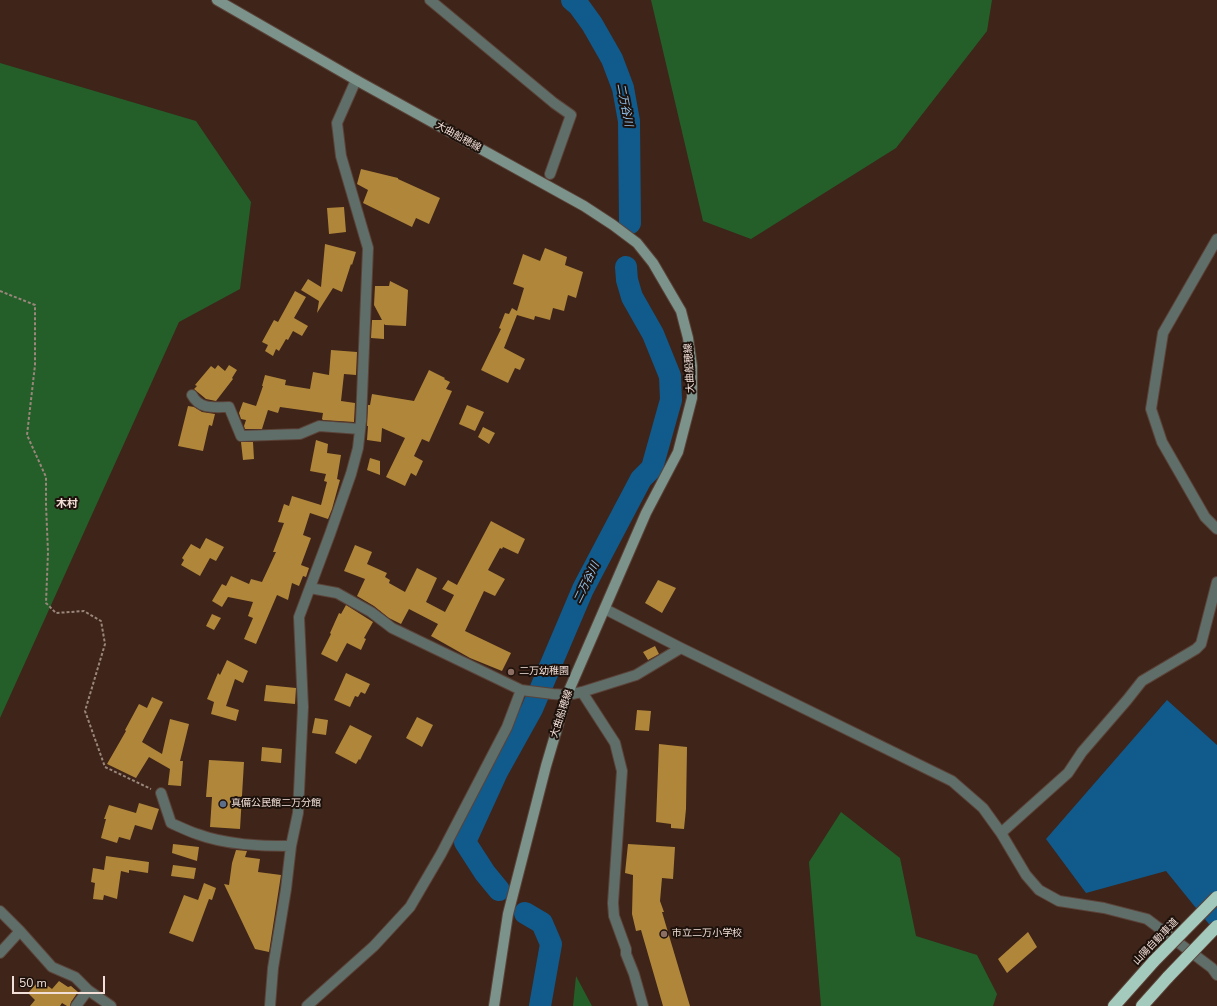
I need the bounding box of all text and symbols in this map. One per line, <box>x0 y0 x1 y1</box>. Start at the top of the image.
water label: 二万谷川 <box>613 82 635 128</box>
street label: 大曲船穂線 <box>433 120 483 154</box>
street label: 大曲船穂線 <box>683 343 697 393</box>
district label: 木村 <box>56 497 78 511</box>
water label: 二万谷川 <box>571 560 603 606</box>
place label: 二万幼稚園 <box>519 666 569 678</box>
marker: 二万幼稚園 <box>506 667 516 677</box>
street label: 大曲船穂線 <box>549 688 575 740</box>
place label: 真備公民館二万分館 <box>231 798 321 810</box>
marker: 真備公民館二万分館 <box>218 799 228 809</box>
street label: 山陽自動車道 <box>1131 916 1181 968</box>
place label: 市立二万小学校 <box>672 928 742 940</box>
marker: 市立二万小学校 <box>659 929 669 939</box>
scale bar <box>14 968 107 994</box>
text: 50 m <box>19 975 47 991</box>

